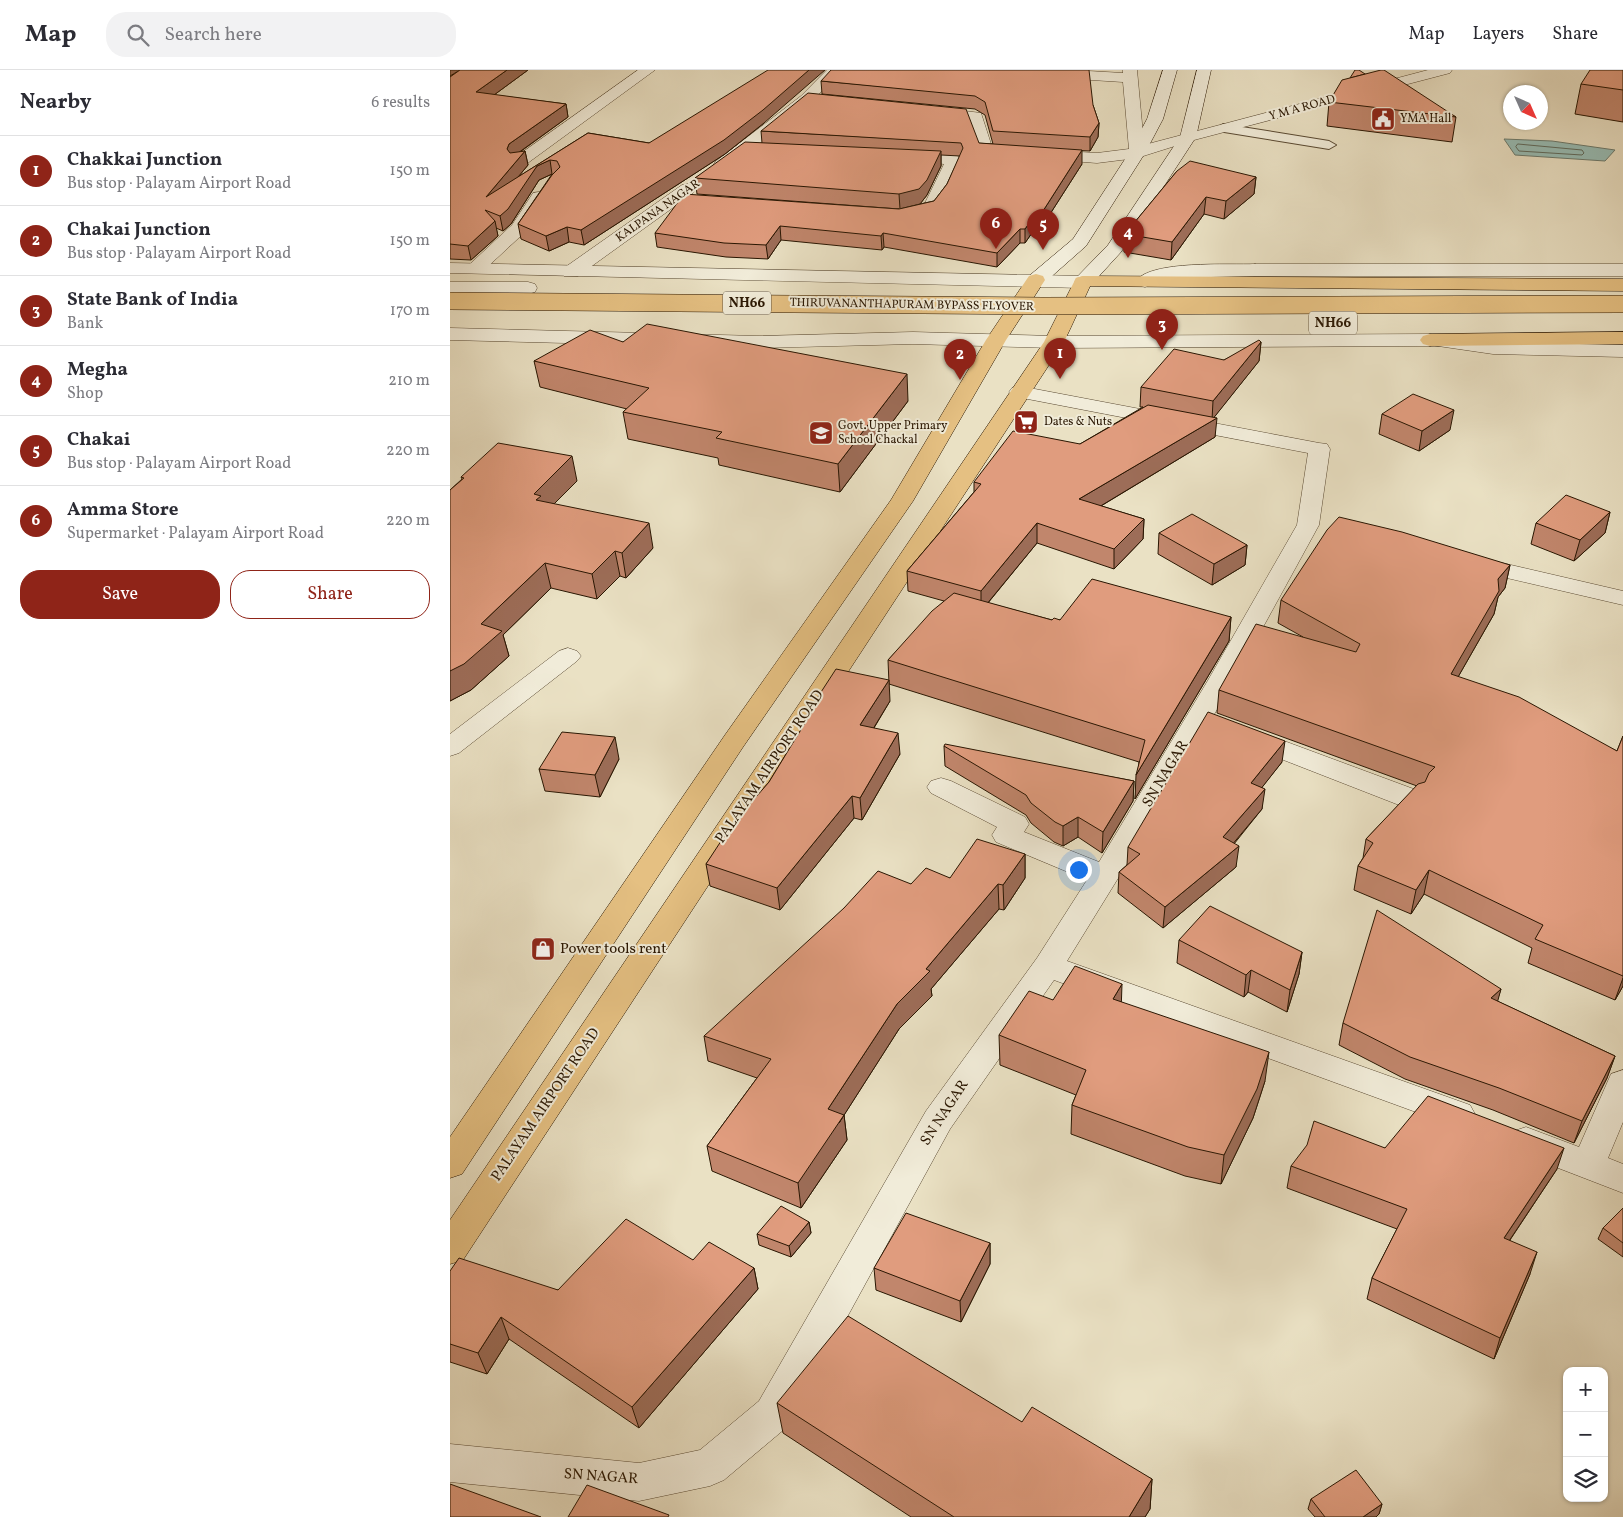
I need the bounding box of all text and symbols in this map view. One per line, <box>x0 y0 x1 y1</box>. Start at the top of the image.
search box <box>106 12 456 57</box>
text: Map <box>25 18 76 52</box>
icon: search <box>124 21 152 49</box>
text: Search here <box>164 22 262 48</box>
text: Map <box>1408 22 1444 47</box>
text: Layers <box>1472 22 1524 47</box>
text: Share <box>1552 22 1598 47</box>
north arrow <box>1503 85 1548 130</box>
text: Nearby <box>20 88 91 117</box>
street label: Y M A ROAD <box>1267 91 1337 125</box>
text: 6 results <box>371 92 430 114</box>
public building icon: YMA Hall <box>1370 106 1396 132</box>
place label: YMA Hall <box>1400 111 1452 127</box>
text: Chakkai Junction <box>67 147 222 173</box>
text: 1 <box>33 160 39 182</box>
text: 150 m <box>389 160 430 182</box>
text: Bus stop · Palayam Airport Road <box>67 173 291 195</box>
street label: KALPANA NAGAR <box>613 176 703 246</box>
pin: 6 <box>980 208 1012 249</box>
pin: 5 <box>1027 209 1059 250</box>
text: Chakai Junction <box>67 217 211 243</box>
pin: 4 <box>1112 217 1144 258</box>
text: 2 <box>32 230 40 252</box>
text: 150 m <box>389 230 430 252</box>
text: Bus stop · Palayam Airport Road <box>67 243 291 265</box>
text: State Bank of India <box>67 287 238 313</box>
road number: NH66 <box>723 292 771 314</box>
street label: THIRUVANANTHAPURAM BYPASS FLYOVER <box>790 295 1034 315</box>
text: 3 <box>32 300 40 322</box>
text: 170 m <box>390 300 430 322</box>
pin: 3 <box>1146 309 1178 350</box>
road number: NH66 <box>1309 312 1357 334</box>
text: Bank <box>67 313 103 335</box>
pin: 1 <box>1044 338 1076 379</box>
pin: 2 <box>944 339 976 380</box>
text: Megha <box>67 357 128 383</box>
text: 4 <box>31 370 41 392</box>
text: 210 m <box>388 370 430 392</box>
text: Shop <box>67 383 103 405</box>
supermarket icon: Dates & Nuts <box>1013 409 1039 435</box>
place label: Dates & Nuts <box>1044 414 1112 430</box>
place label: Govt. Upper Primary School Chackal <box>838 418 948 448</box>
school or university icon: Govt. Upper Primary School Chackal <box>808 420 834 446</box>
text: Chakai <box>67 427 131 453</box>
text: 5 <box>32 440 40 462</box>
text: 220 m <box>386 440 430 462</box>
text: Bus stop · Palayam Airport Road <box>67 453 291 475</box>
text: Amma Store <box>67 497 179 523</box>
text: 6 <box>32 510 40 532</box>
text: 220 m <box>386 510 430 532</box>
text: Supermarket · Palayam Airport Road <box>67 523 324 545</box>
button: Save <box>20 570 220 619</box>
button: Share <box>230 570 430 619</box>
street label: PALAYAM AIRPORT ROAD <box>711 686 829 848</box>
street label: SN NAGAR <box>1138 737 1194 811</box>
your location <box>1066 857 1092 883</box>
shop icon: Power tools rent <box>530 936 556 962</box>
place label: Power tools rent <box>560 939 667 960</box>
street label: PALAYAM AIRPORT ROAD <box>487 1024 605 1186</box>
street label: SN NAGAR <box>916 1076 974 1150</box>
map controls <box>1563 1367 1608 1502</box>
button: + <box>1563 1367 1608 1412</box>
button: − <box>1563 1412 1608 1457</box>
button: layers <box>1563 1457 1608 1502</box>
street label: SN NAGAR <box>563 1464 639 1490</box>

